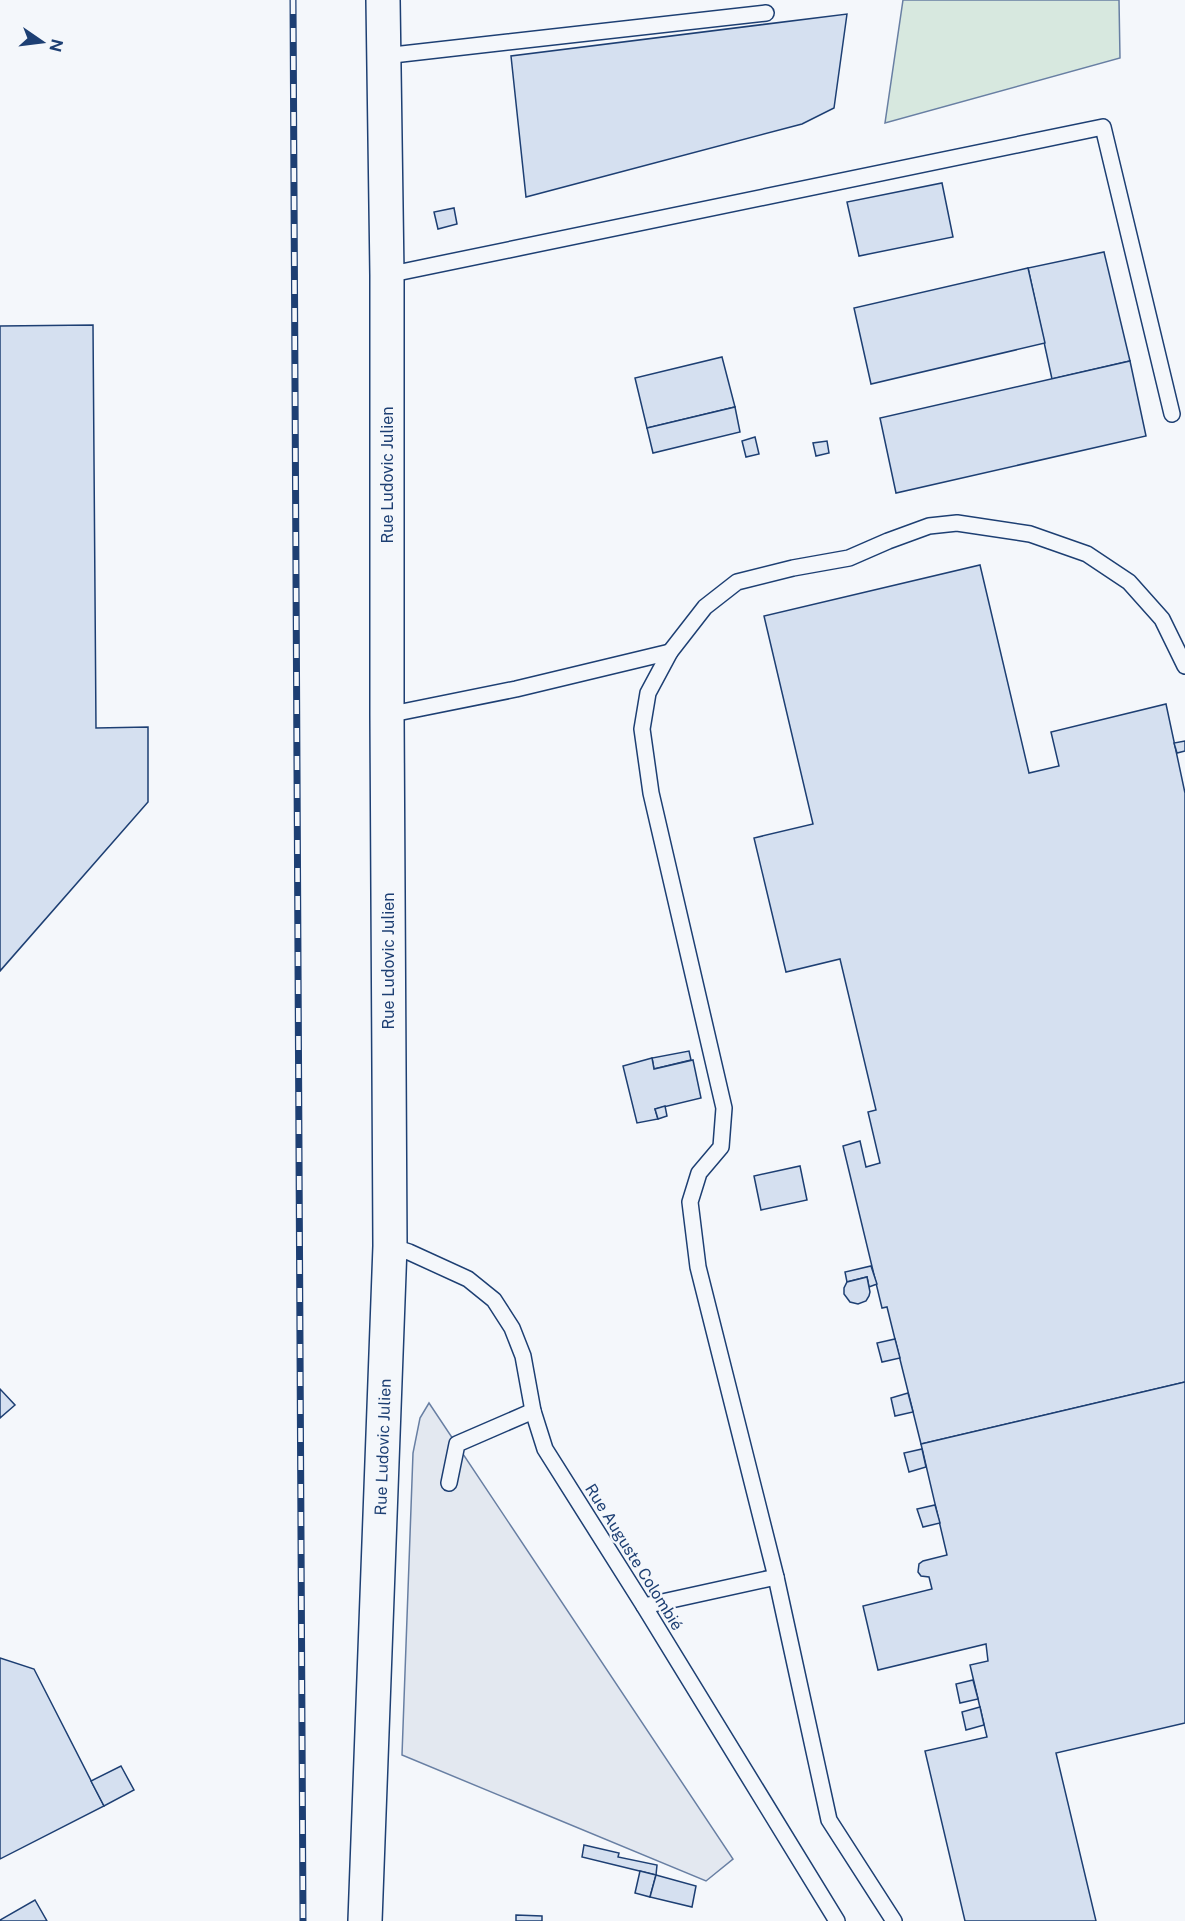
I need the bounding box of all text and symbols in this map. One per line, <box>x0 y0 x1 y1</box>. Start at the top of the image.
north arrow <box>12 12 72 72</box>
text: N <box>45 37 67 54</box>
street label: Rue Ludovic Julien <box>378 407 397 543</box>
street label: Rue Ludovic Julien <box>379 893 398 1029</box>
street label: Rue Ludovic Julien <box>371 1378 395 1516</box>
street label: Rue Auguste Colombié <box>581 1480 687 1634</box>

